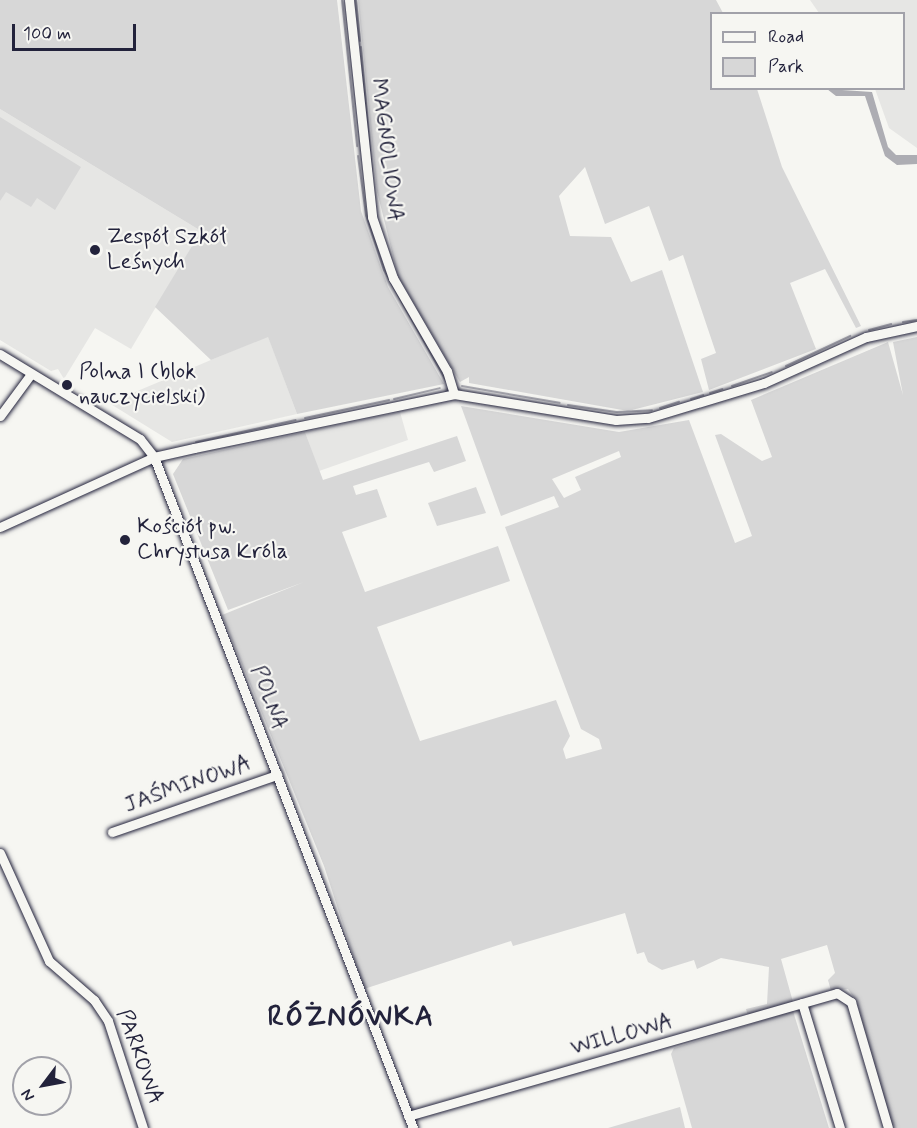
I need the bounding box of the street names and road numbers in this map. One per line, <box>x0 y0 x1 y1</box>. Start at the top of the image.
street label: MAGNOLIOWA <box>364 77 408 223</box>
street label: POLNA <box>244 662 292 734</box>
street label: JAŚMINOWA <box>121 751 255 819</box>
street label: PARKOWA <box>110 1006 168 1108</box>
street label: WILLOWA <box>568 1010 676 1062</box>

